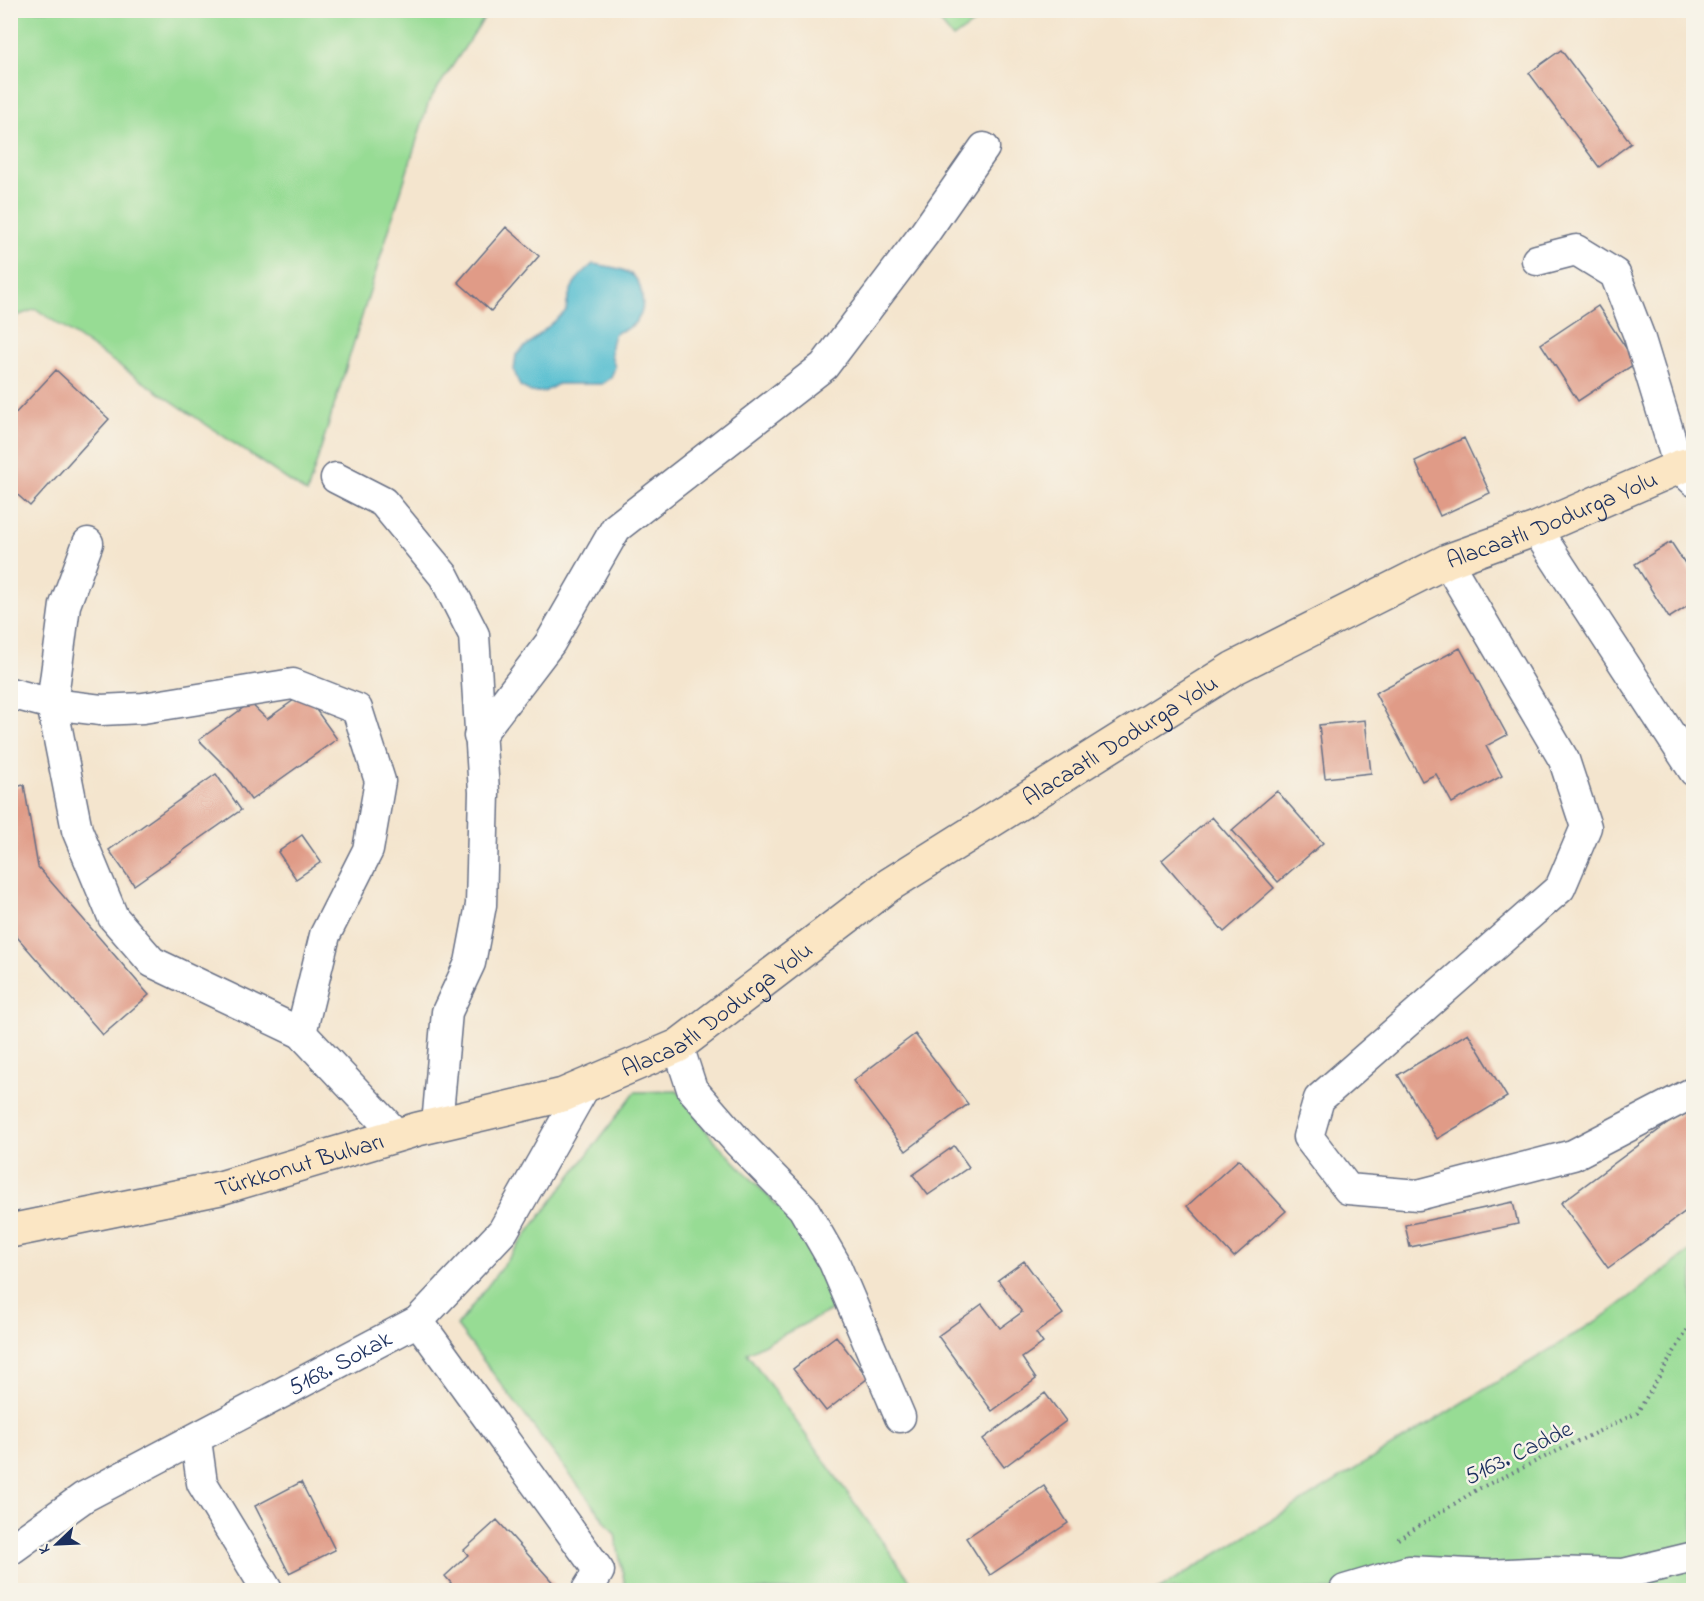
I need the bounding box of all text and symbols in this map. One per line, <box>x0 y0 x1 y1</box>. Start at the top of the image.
street label: Alacaatlı Dodurga Yolu <box>1442 463 1664 580</box>
street label: Alacaatlı Dodurga Yolu <box>1017 667 1226 817</box>
street label: Alacaatlı Dodurga Yolu <box>616 934 821 1088</box>
street label: Türkkonut Bulvarı <box>211 1125 388 1208</box>
street label: 5168. Sokak <box>283 1322 399 1406</box>
street label: 5163. Cadde <box>1459 1413 1579 1496</box>
north arrow <box>27 1514 87 1574</box>
text: K <box>32 1540 58 1557</box>

